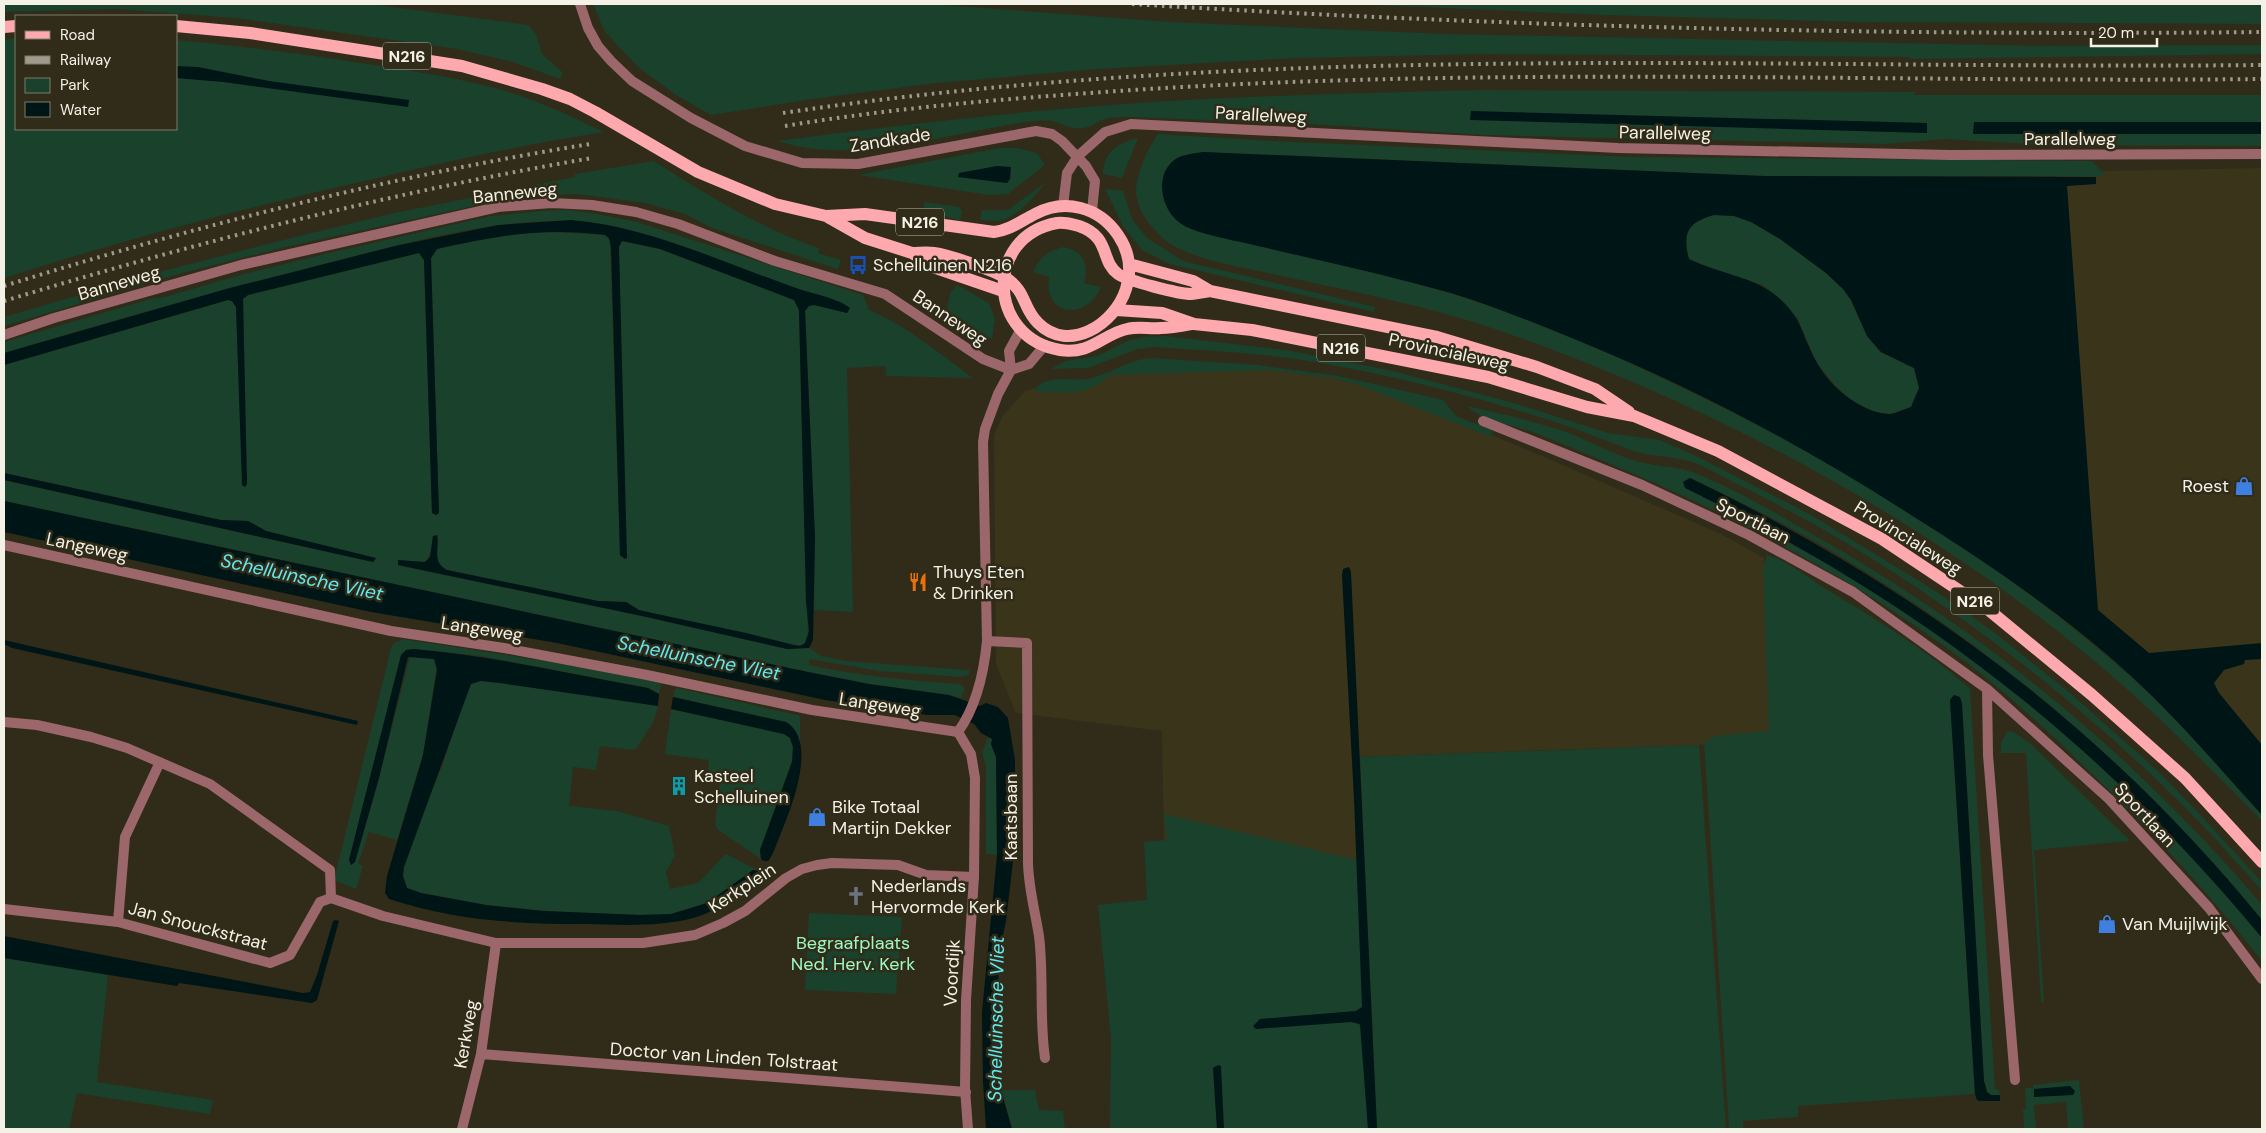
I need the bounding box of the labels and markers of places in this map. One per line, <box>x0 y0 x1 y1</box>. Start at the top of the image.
place label: Schelluinen N216 <box>873 253 1012 277</box>
bus stop icon: Schelluinen N216 <box>847 254 869 276</box>
place label: Roest <box>2182 474 2229 498</box>
shop icon: Roest <box>2233 475 2255 497</box>
place label: Thuys Eten & Drinken <box>933 560 1025 605</box>
restaurant icon: Thuys Eten & Drinken <box>907 571 929 593</box>
place label: Kasteel Schelluinen <box>694 764 789 809</box>
building icon: Kasteel Schelluinen <box>668 775 690 797</box>
place label: Bike Totaal Martijn Dekker <box>832 795 952 840</box>
shop icon: Bike Totaal Martijn Dekker <box>806 806 828 828</box>
place label: Nederlands Hervormde Kerk <box>871 874 1005 919</box>
church icon: Nederlands Hervormde Kerk <box>845 885 867 907</box>
place label: Van Muijlwijk <box>2122 912 2228 936</box>
shop icon: Van Muijlwijk <box>2096 913 2118 935</box>

